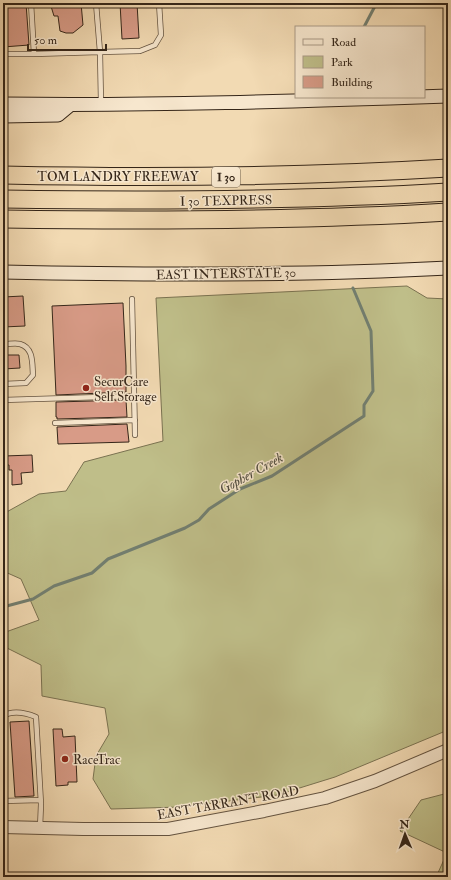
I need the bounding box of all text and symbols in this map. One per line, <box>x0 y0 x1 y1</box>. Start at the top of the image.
scale bar <box>28 26 106 52</box>
legend <box>295 26 425 98</box>
text: 50 m <box>34 33 58 48</box>
text: Road <box>331 35 356 50</box>
text: Park <box>331 55 353 70</box>
text: Building <box>331 75 374 90</box>
road number: I 30 <box>212 167 240 187</box>
street label: TOM LANDRY FREEWAY <box>37 169 200 185</box>
street label: I 30 TEXPRESS <box>180 192 272 210</box>
street label: EAST INTERSTATE 30 <box>156 265 296 283</box>
place label: SecurCare Self Storage <box>94 374 157 405</box>
marker: SecurCare Self Storage <box>81 383 91 393</box>
water label: Gopher Creek <box>217 449 286 498</box>
place label: RaceTrac <box>73 752 120 768</box>
marker: RaceTrac <box>60 754 70 764</box>
street label: EAST TARRANT ROAD <box>156 783 300 823</box>
north arrow <box>385 814 425 854</box>
text: N <box>399 818 411 831</box>

